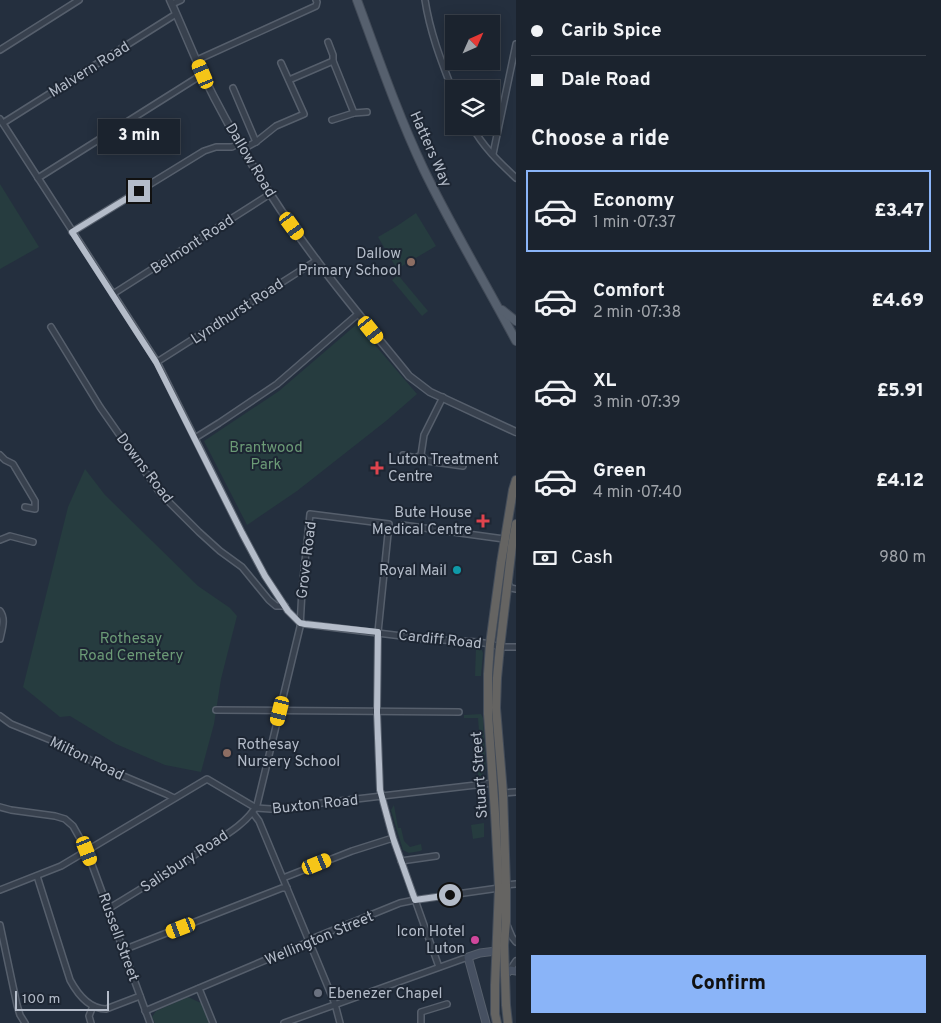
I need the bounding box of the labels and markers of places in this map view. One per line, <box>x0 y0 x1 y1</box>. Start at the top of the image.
place label: Dallow Primary School <box>298 245 401 281</box>
marker: Dallow Primary School <box>405 256 417 268</box>
place label: Luton Treatment Centre <box>388 451 499 487</box>
marker: Luton Treatment Centre <box>370 461 384 475</box>
place label: Bute House Medical Centre <box>372 504 472 540</box>
marker: Bute House Medical Centre <box>476 514 490 528</box>
place label: Royal Mail <box>379 562 447 581</box>
marker: Royal Mail <box>451 564 463 576</box>
place label: Rothesay Nursery School <box>237 736 340 772</box>
marker: Rothesay Nursery School <box>221 747 233 759</box>
place label: Icon Hotel Luton <box>397 923 465 959</box>
marker: Icon Hotel Luton <box>469 934 481 946</box>
place label: Ebenezer Chapel <box>328 985 443 1004</box>
marker: Ebenezer Chapel <box>312 987 324 999</box>

